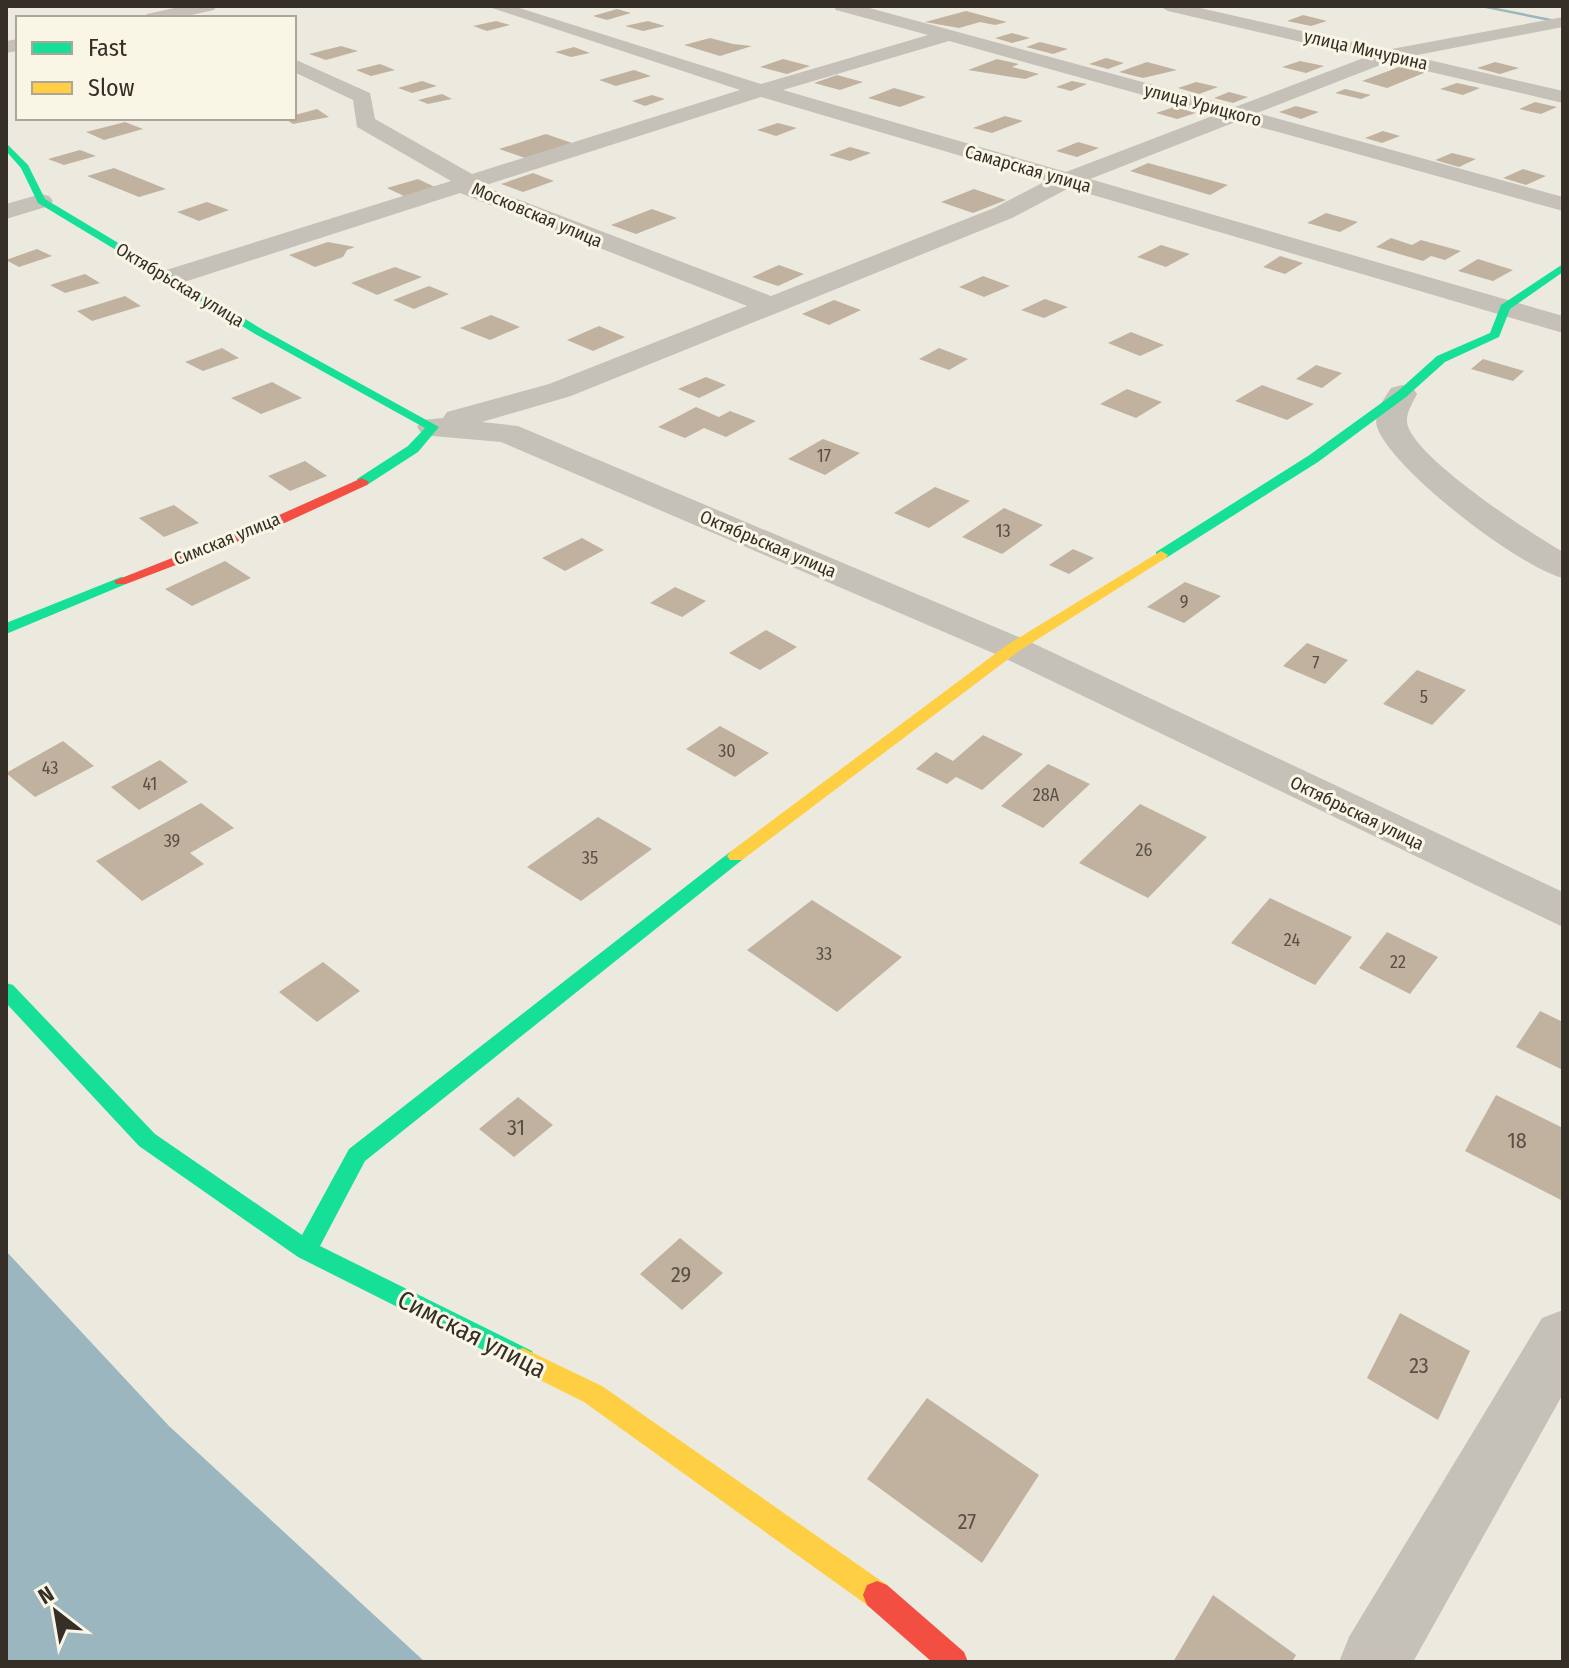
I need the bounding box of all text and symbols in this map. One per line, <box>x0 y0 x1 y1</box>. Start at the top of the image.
legend <box>16 16 296 120</box>
street label: улица Мичурина <box>1302 25 1430 75</box>
text: Fast <box>88 34 127 62</box>
text: Slow <box>88 74 135 102</box>
street label: улица Урицкого <box>1142 79 1264 131</box>
street label: Самарская улица <box>962 140 1094 198</box>
street label: Московская улица <box>468 178 606 252</box>
street label: Октябрьская улица <box>112 238 248 332</box>
house number: 17 <box>817 445 831 467</box>
street label: Октябрьская улица <box>697 505 840 583</box>
street label: Симская улица <box>171 508 283 570</box>
house number: 13 <box>995 520 1011 542</box>
house number: 9 <box>1180 591 1188 613</box>
house number: 7 <box>1312 652 1320 674</box>
house number: 5 <box>1420 686 1428 708</box>
house number: 30 <box>718 740 736 762</box>
house number: 43 <box>42 757 58 779</box>
street label: Октябрьская улица <box>1287 771 1428 855</box>
house number: 41 <box>143 773 157 795</box>
house number: 28А <box>1033 784 1060 806</box>
house number: 39 <box>164 830 180 852</box>
house number: 26 <box>1136 839 1153 861</box>
house number: 35 <box>582 847 598 869</box>
house number: 24 <box>1284 929 1300 951</box>
house number: 33 <box>816 943 832 965</box>
house number: 22 <box>1390 951 1406 973</box>
house number: 31 <box>507 1114 525 1141</box>
house number: 18 <box>1507 1127 1527 1154</box>
house number: 29 <box>671 1261 691 1288</box>
street label: Симская улица <box>392 1284 551 1385</box>
house number: 23 <box>1409 1352 1429 1379</box>
house number: 27 <box>958 1508 976 1535</box>
north arrow <box>16 1572 96 1652</box>
text: N <box>33 1580 59 1610</box>

